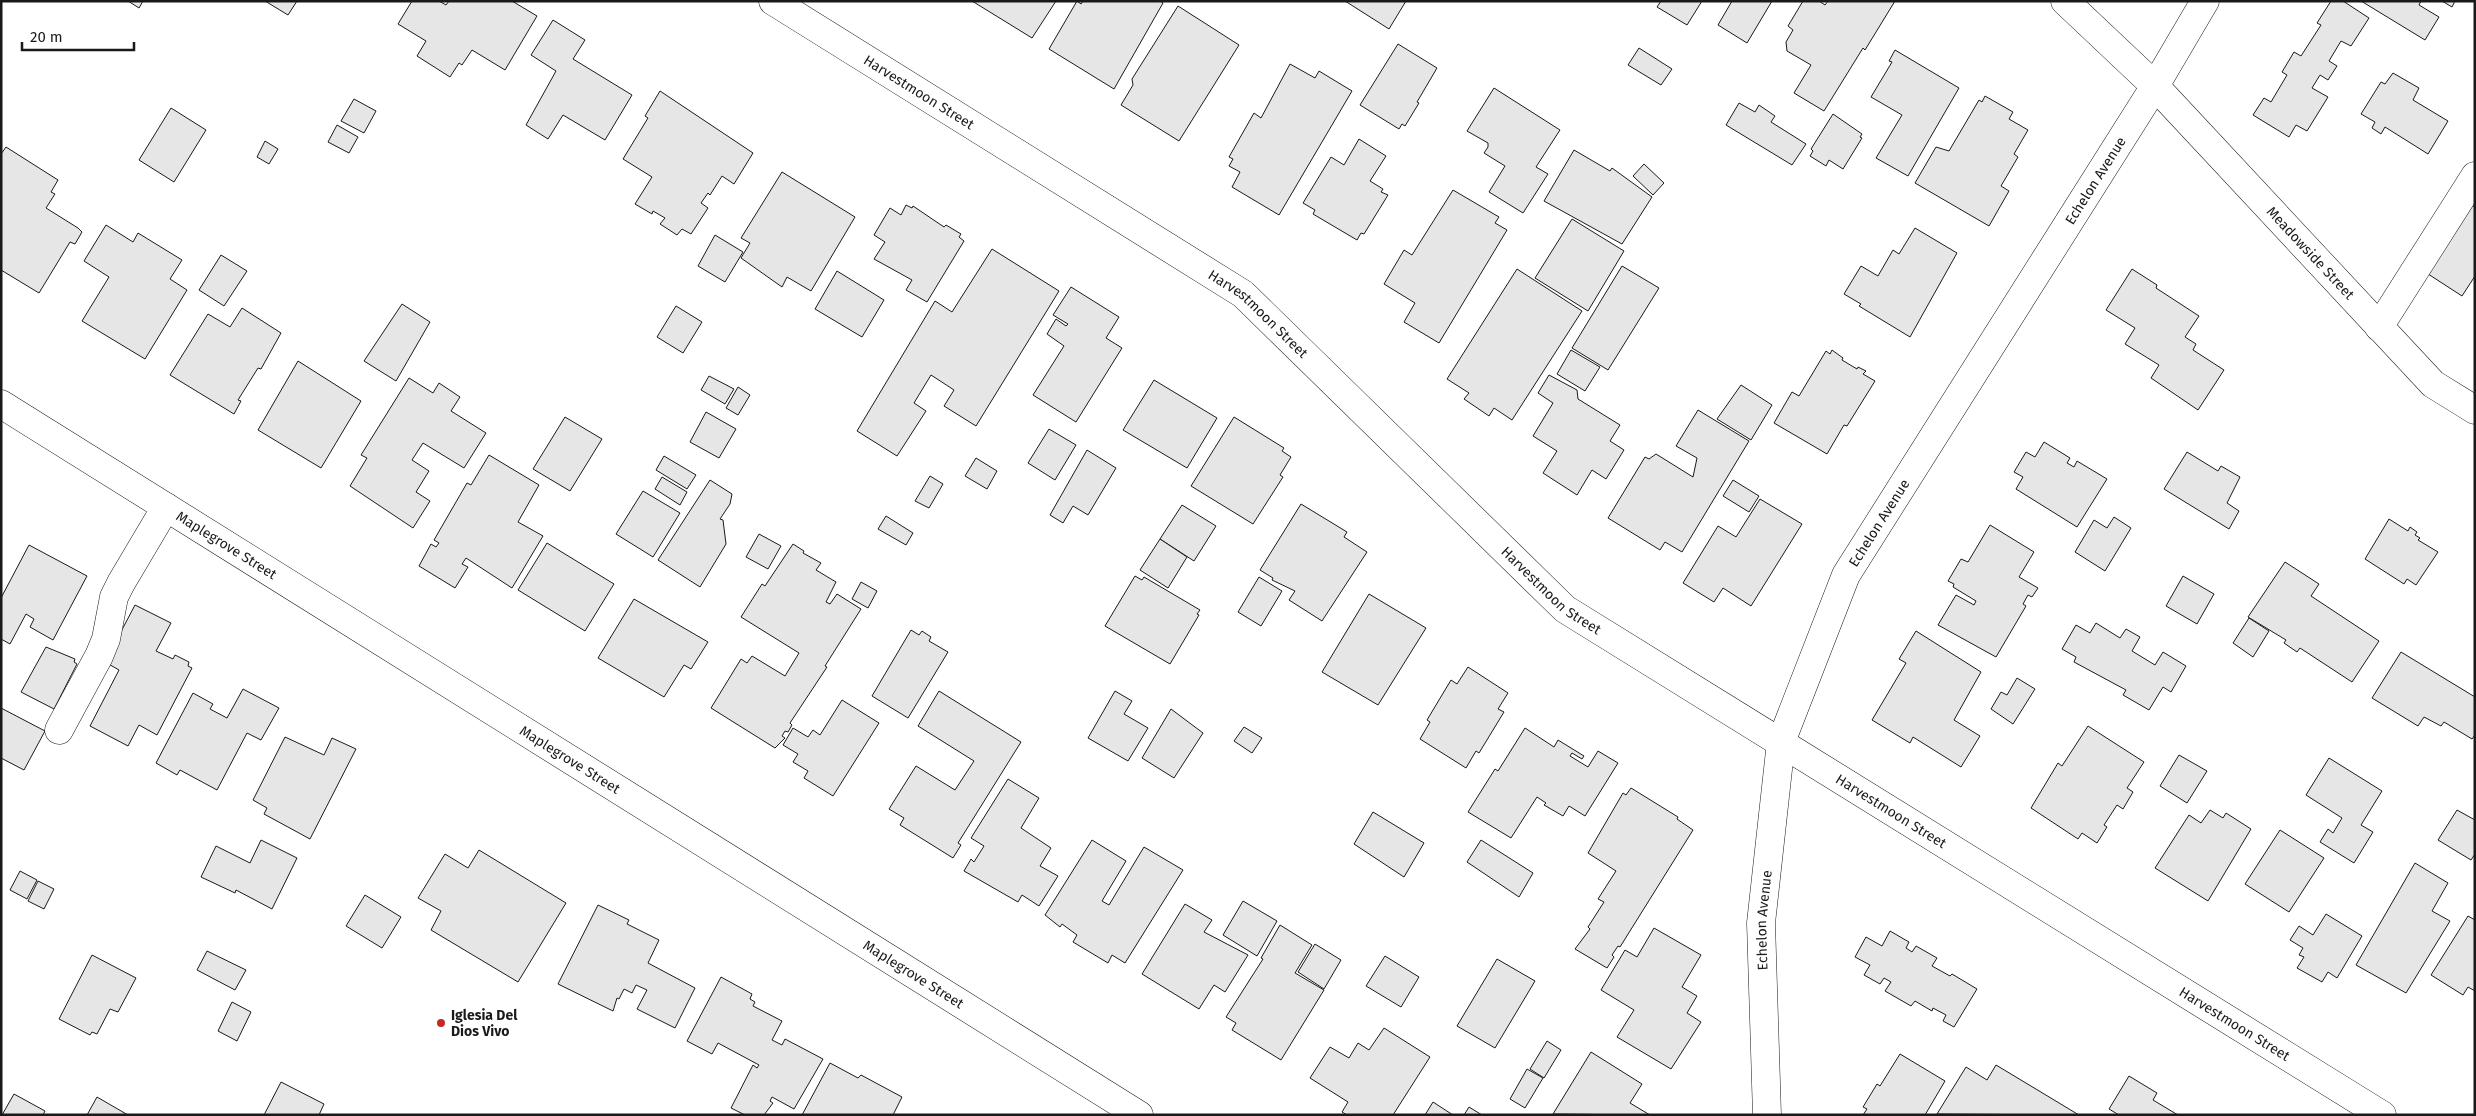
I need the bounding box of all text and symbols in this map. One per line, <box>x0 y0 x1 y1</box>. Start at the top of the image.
scale bar <box>22 20 135 52</box>
text: 20 m <box>30 28 63 46</box>
street label: Harvestmoon Street <box>861 51 978 133</box>
street label: Echelon Avenue <box>2061 134 2129 228</box>
street label: Meadowside Street <box>2263 203 2359 304</box>
street label: Harvestmoon Street <box>1205 266 1312 362</box>
street label: Echelon Avenue <box>1845 476 1913 570</box>
street label: Maplegrove Street <box>173 507 281 583</box>
street label: Harvestmoon Street <box>1498 543 1605 638</box>
street label: Maplegrove Street <box>517 722 624 798</box>
street label: Harvestmoon Street <box>1833 770 1950 852</box>
street label: Echelon Avenue <box>1752 869 1775 971</box>
street label: Maplegrove Street <box>860 936 968 1012</box>
street label: Harvestmoon Street <box>2176 983 2294 1065</box>
place label: Iglesia Del Dios Vivo <box>451 1007 518 1040</box>
marker: Iglesia Del Dios Vivo <box>435 1017 447 1029</box>

